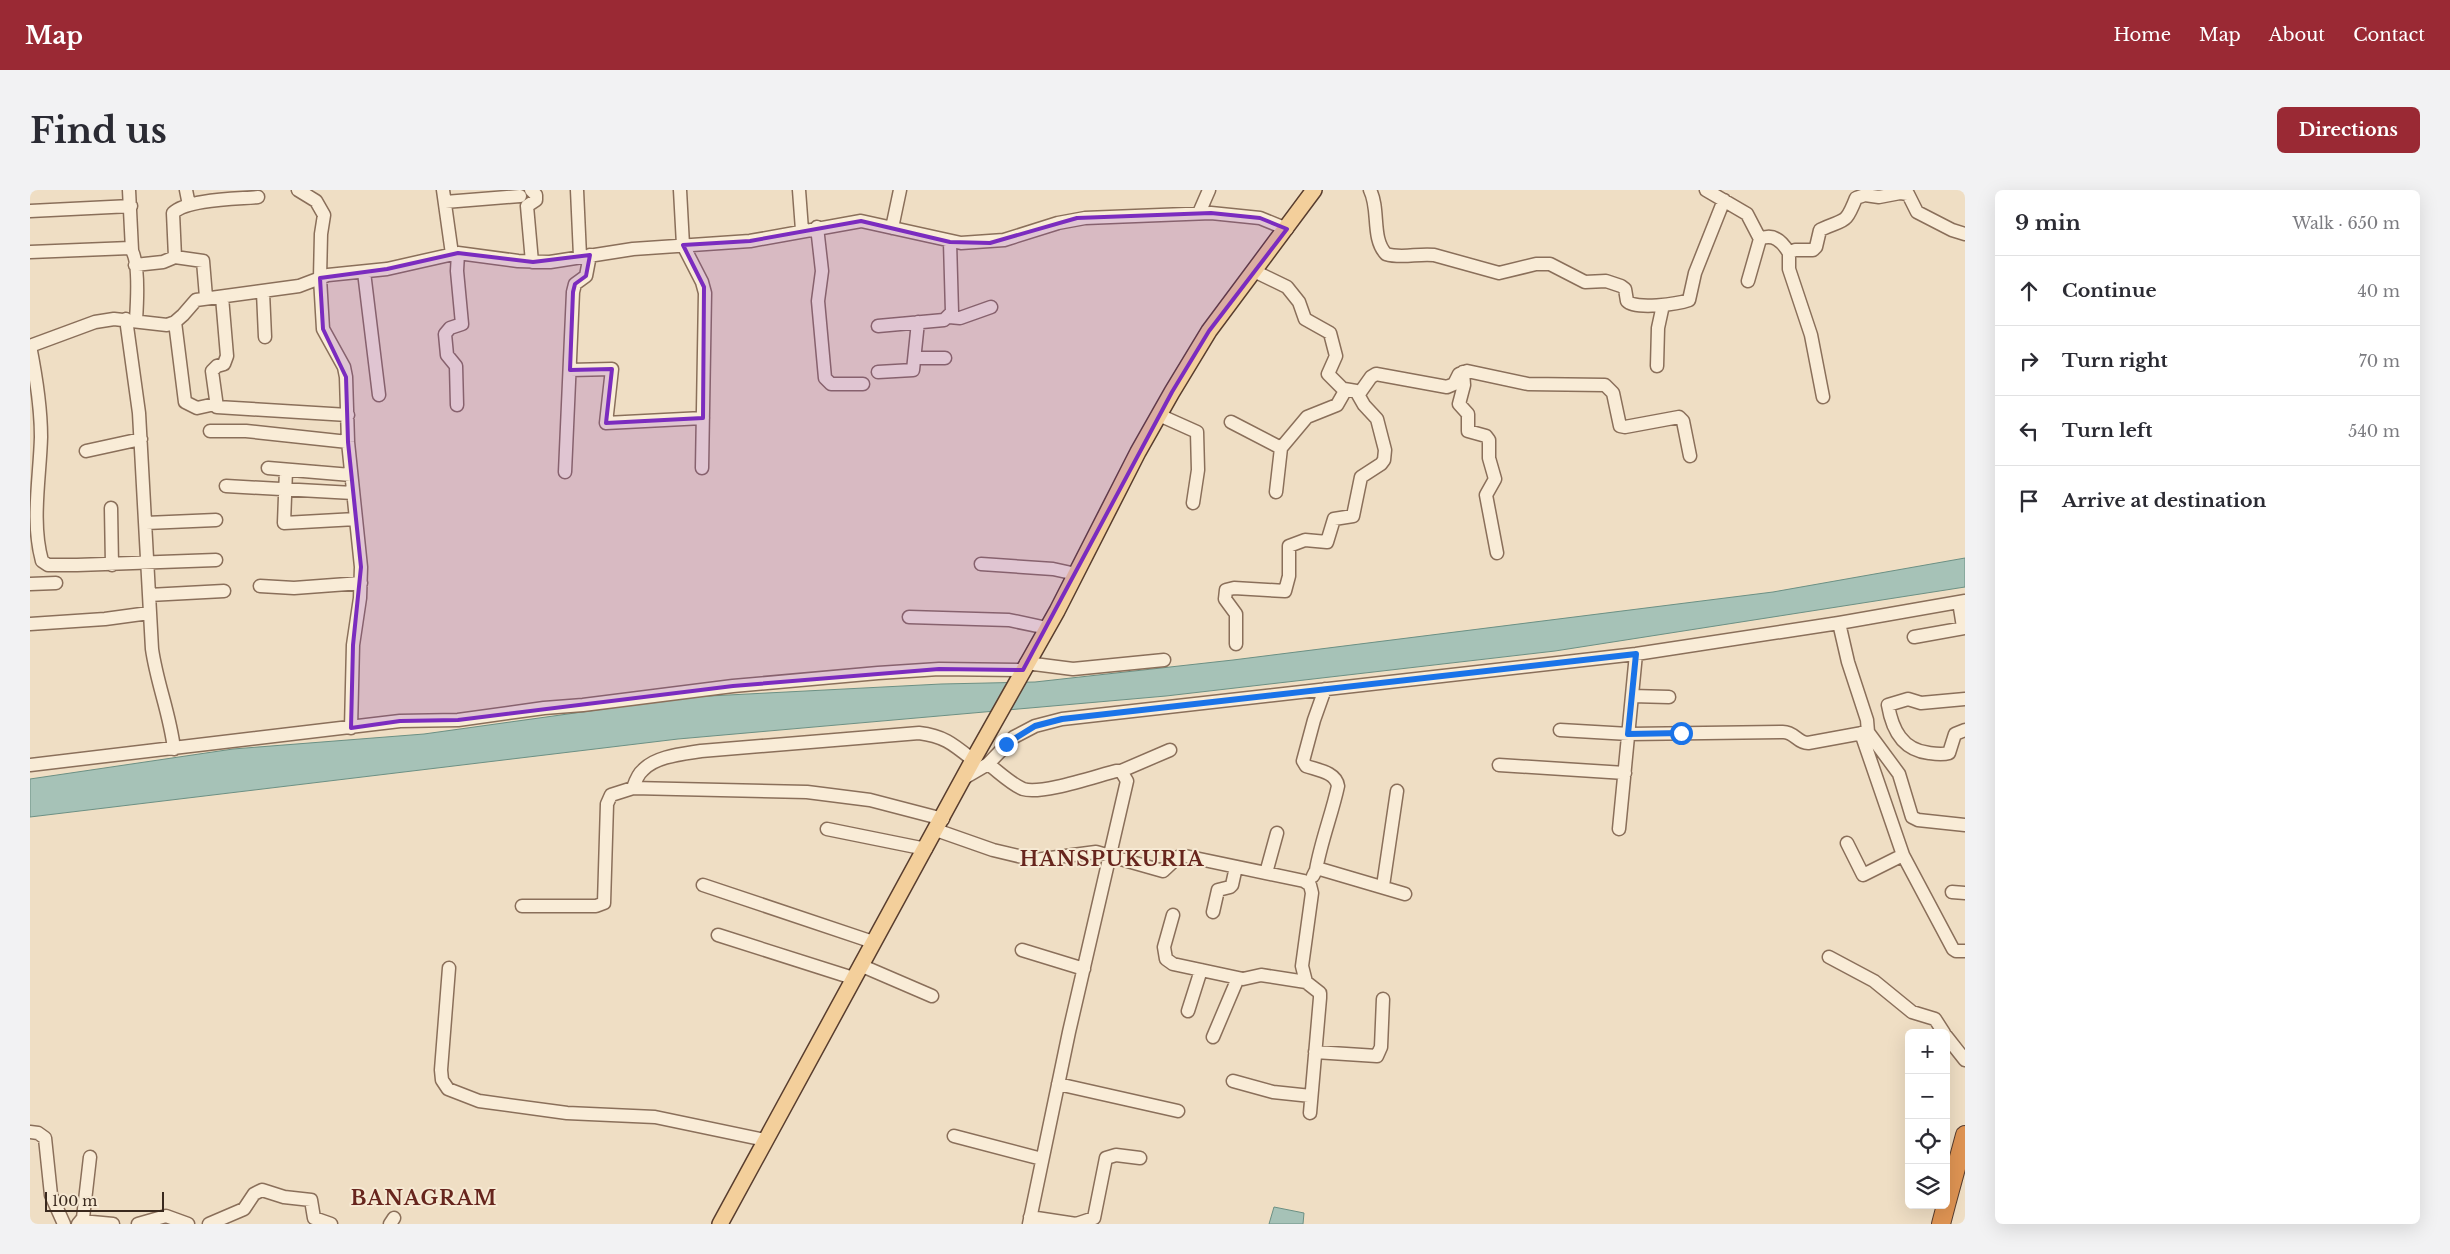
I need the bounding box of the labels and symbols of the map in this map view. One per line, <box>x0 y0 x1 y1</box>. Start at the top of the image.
route start <box>1670 722 1693 745</box>
route end <box>995 733 1018 756</box>
district label: HANSPUKURIA <box>1019 847 1205 871</box>
district label: BANAGRAM <box>351 1186 497 1210</box>
scale bar <box>45 1189 164 1212</box>

